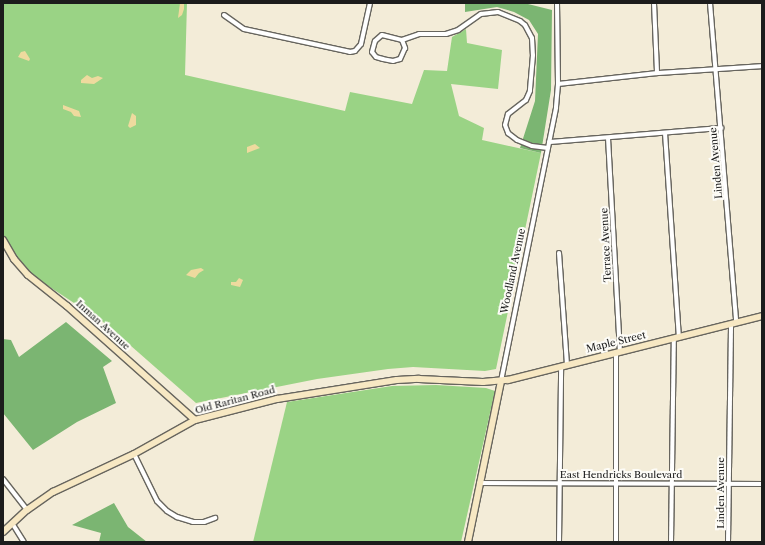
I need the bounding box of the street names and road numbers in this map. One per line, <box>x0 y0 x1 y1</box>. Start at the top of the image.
street label: Linden Avenue <box>707 127 725 199</box>
street label: Terrace Avenue <box>598 207 614 283</box>
street label: Woodland Avenue <box>498 227 528 315</box>
street label: Inman Avenue <box>73 297 133 353</box>
street label: Maple Street <box>585 329 647 355</box>
street label: Old Raritan Road <box>194 384 276 416</box>
street label: Linden Avenue <box>715 457 727 529</box>
street label: East Hendricks Boulevard <box>560 469 682 481</box>

